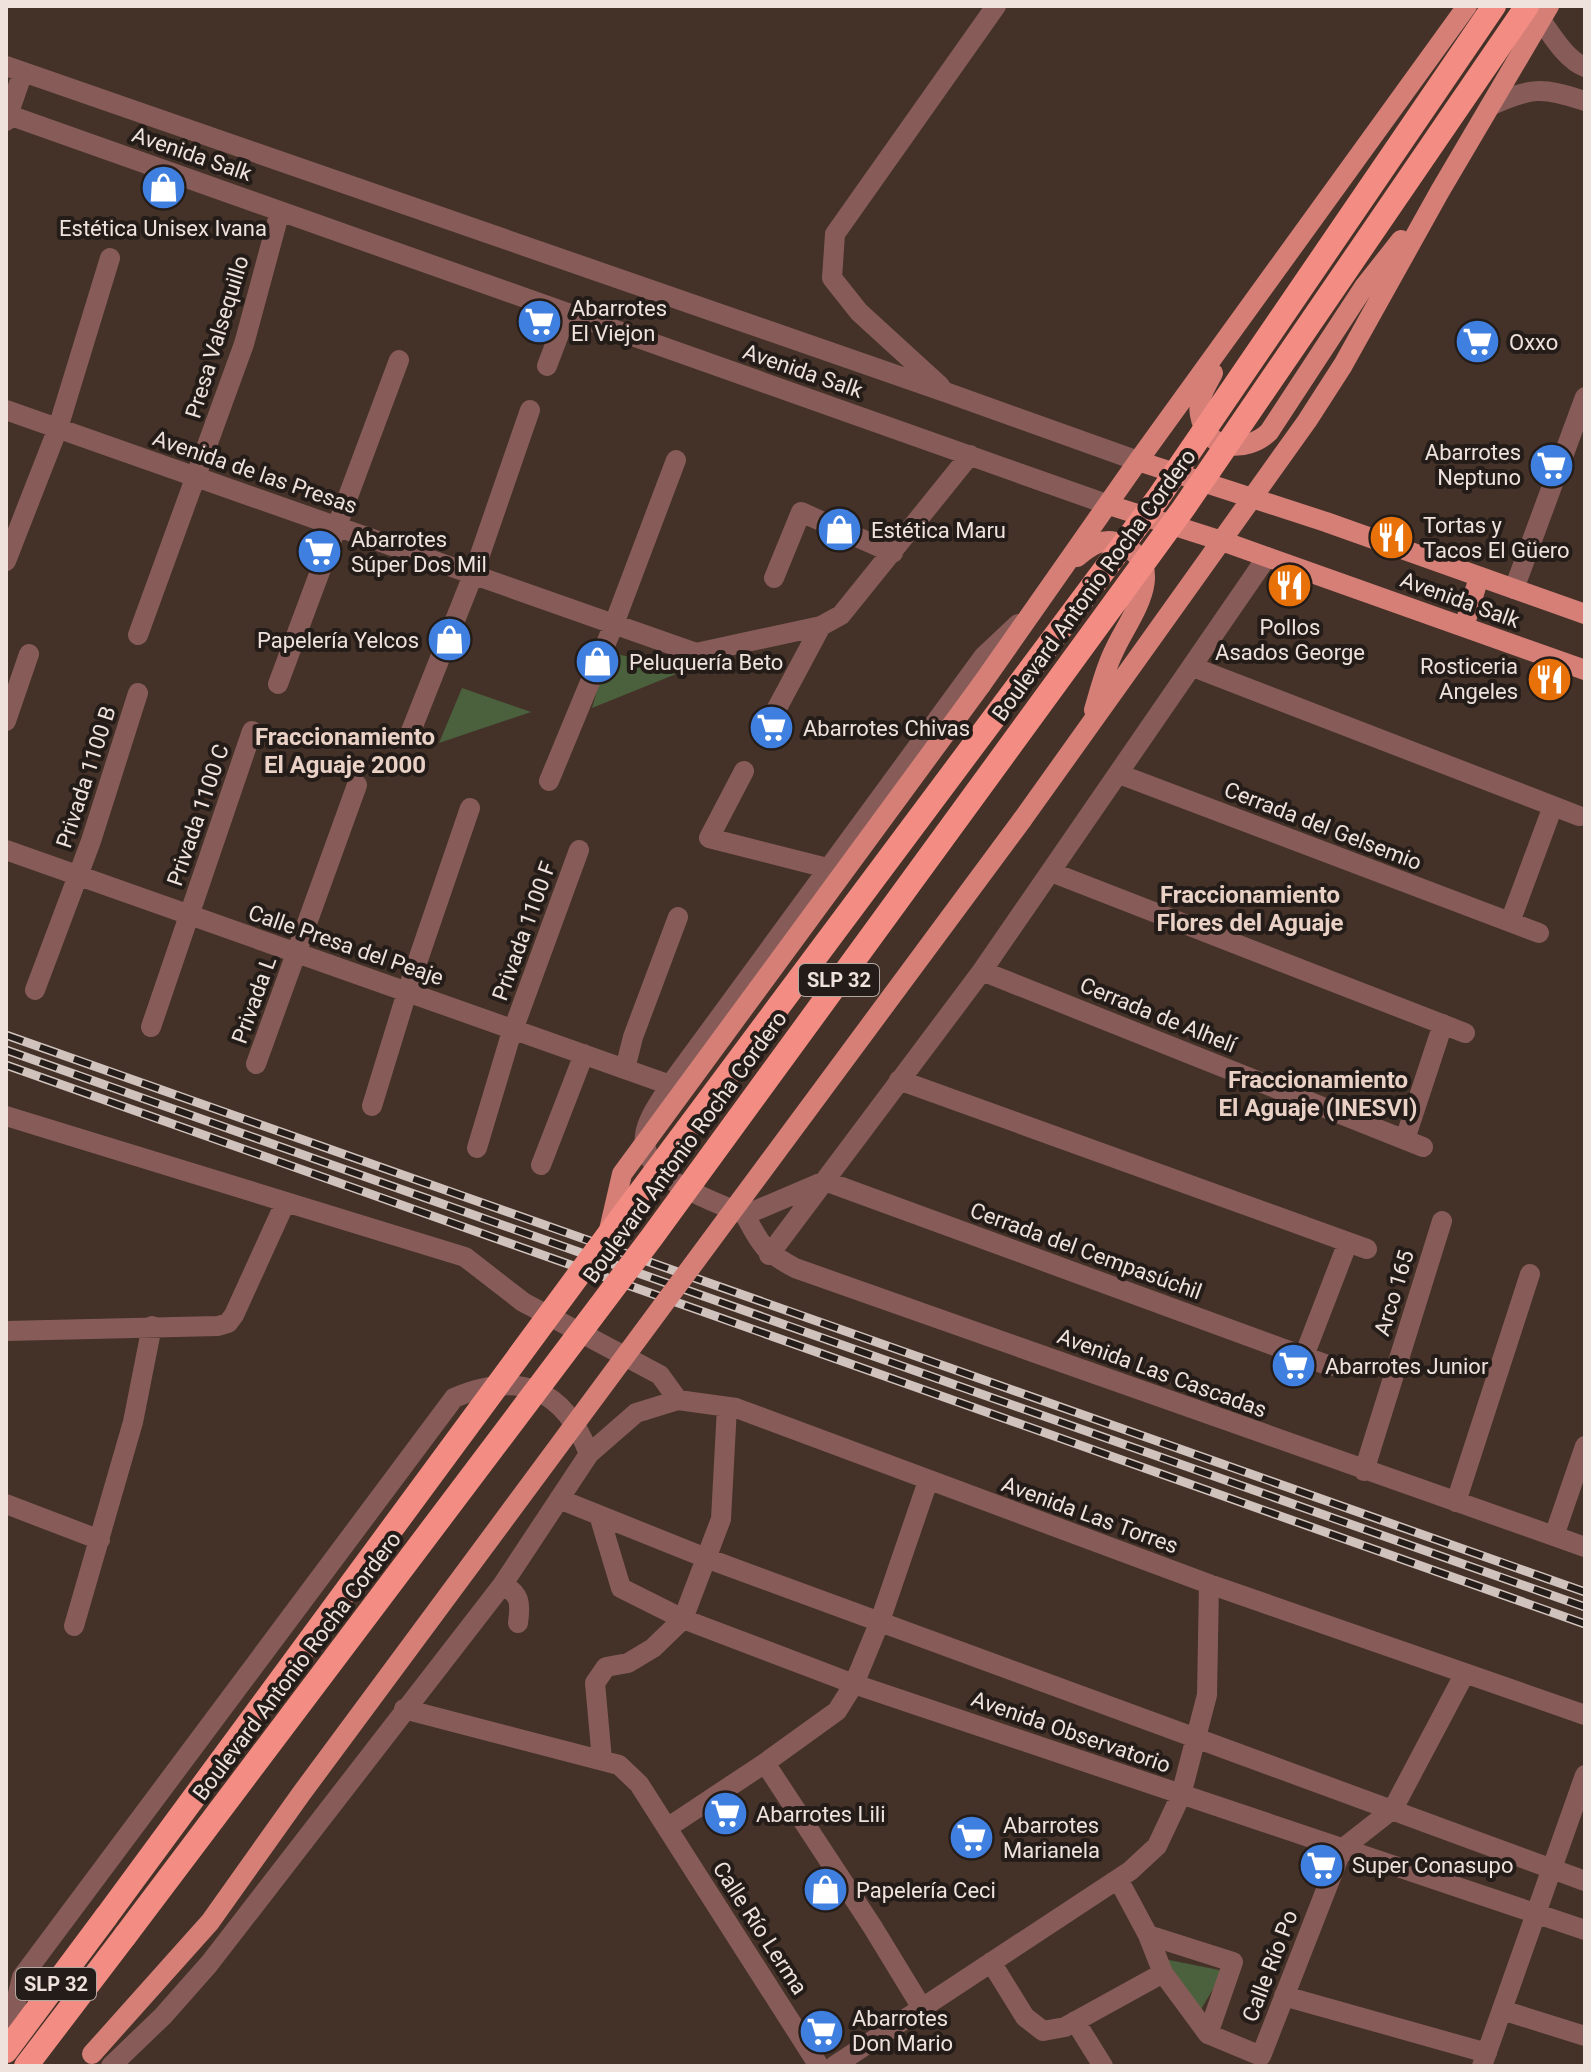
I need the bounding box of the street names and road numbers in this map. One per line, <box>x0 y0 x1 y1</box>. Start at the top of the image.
street label: Avenida Salk <box>129 122 256 186</box>
street label: Presa Valsequillo <box>180 253 254 421</box>
street label: Avenida Salk <box>740 339 867 403</box>
street label: Avenida de las Presas <box>150 425 360 519</box>
street label: Boulevard Antonio Rocha Cordero <box>987 444 1201 726</box>
street label: Avenida Salk <box>1397 567 1524 633</box>
street label: Privada 1100 B <box>51 703 121 851</box>
street label: Privada 1100 C <box>162 741 234 889</box>
street label: Cerrada del Gelsemio <box>1221 777 1425 875</box>
street label: Privada 1100 F <box>487 858 561 1004</box>
street label: Calle Presa del Peaje <box>245 900 447 990</box>
street label: Privada L <box>227 953 281 1047</box>
road number: SLP 32 <box>799 964 879 996</box>
street label: Cerrada de Alhelí <box>1076 972 1241 1058</box>
street label: Boulevard Antonio Rocha Cordero <box>578 1006 792 1288</box>
street label: Cerrada del Cempasúchil <box>967 1197 1205 1305</box>
street label: Arco 165 <box>1369 1247 1419 1339</box>
street label: Avenida Las Cascadas <box>1054 1323 1270 1423</box>
street label: Avenida Las Torres <box>998 1471 1182 1559</box>
street label: Boulevard Antonio Rocha Cordero <box>188 1527 406 1805</box>
street label: Avenida Observatorio <box>968 1686 1174 1778</box>
street label: Calle Río Lerma <box>708 1857 812 1999</box>
street label: Calle Río Po <box>1237 1907 1303 2025</box>
road number: SLP 32 <box>16 1968 96 2000</box>

